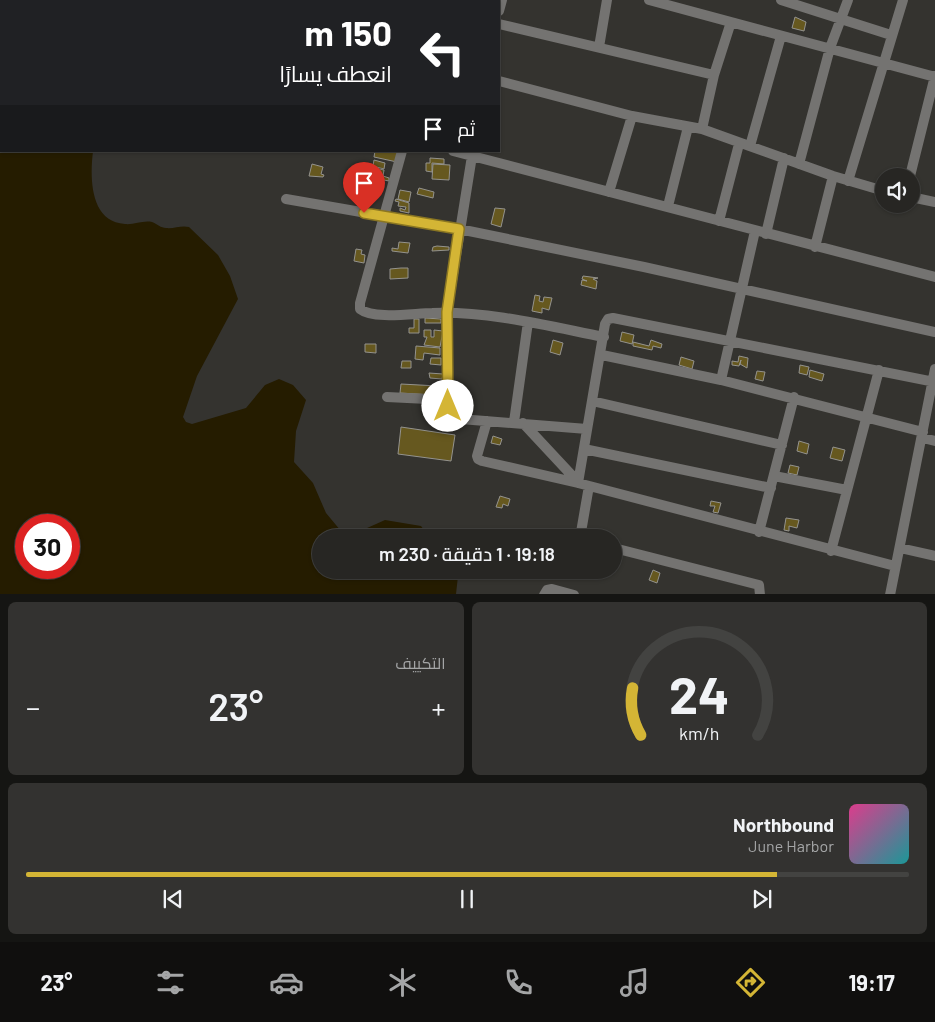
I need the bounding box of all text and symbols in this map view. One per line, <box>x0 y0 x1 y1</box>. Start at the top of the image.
text: 150 m <box>305 11 392 53</box>
icon: left <box>410 20 475 85</box>
text: انعطف يسارًا <box>279 60 392 86</box>
icon: arrive <box>419 115 447 143</box>
text: ثم <box>457 117 475 140</box>
pin <box>343 162 385 213</box>
map controls <box>875 168 920 213</box>
button: sound <box>875 168 920 213</box>
icon: arrive <box>350 169 378 197</box>
position arrow <box>421 379 473 431</box>
speed limit sign: 30 <box>15 514 80 579</box>
text: 19:18 · 1 دقيقة · 230 m <box>379 542 555 565</box>
text: التكييف <box>395 653 446 672</box>
text: 24 <box>669 662 730 724</box>
text: 23° <box>208 683 263 729</box>
text: − <box>26 690 40 724</box>
text: + <box>431 690 446 724</box>
text: km/h <box>679 722 719 744</box>
text: Northbound <box>733 813 834 836</box>
text: June Harbor <box>748 836 834 855</box>
icon: previous <box>159 885 187 913</box>
icon: pause <box>453 885 481 913</box>
icon: next <box>748 885 776 913</box>
icon: filters <box>153 965 188 1000</box>
icon: car <box>269 965 304 1000</box>
icon: climate <box>385 965 420 1000</box>
icon: phone <box>501 965 536 1000</box>
icon: music <box>617 965 652 1000</box>
icon: directions <box>733 965 768 1000</box>
text: 23° <box>40 969 73 995</box>
text: 19:17 <box>848 969 895 995</box>

